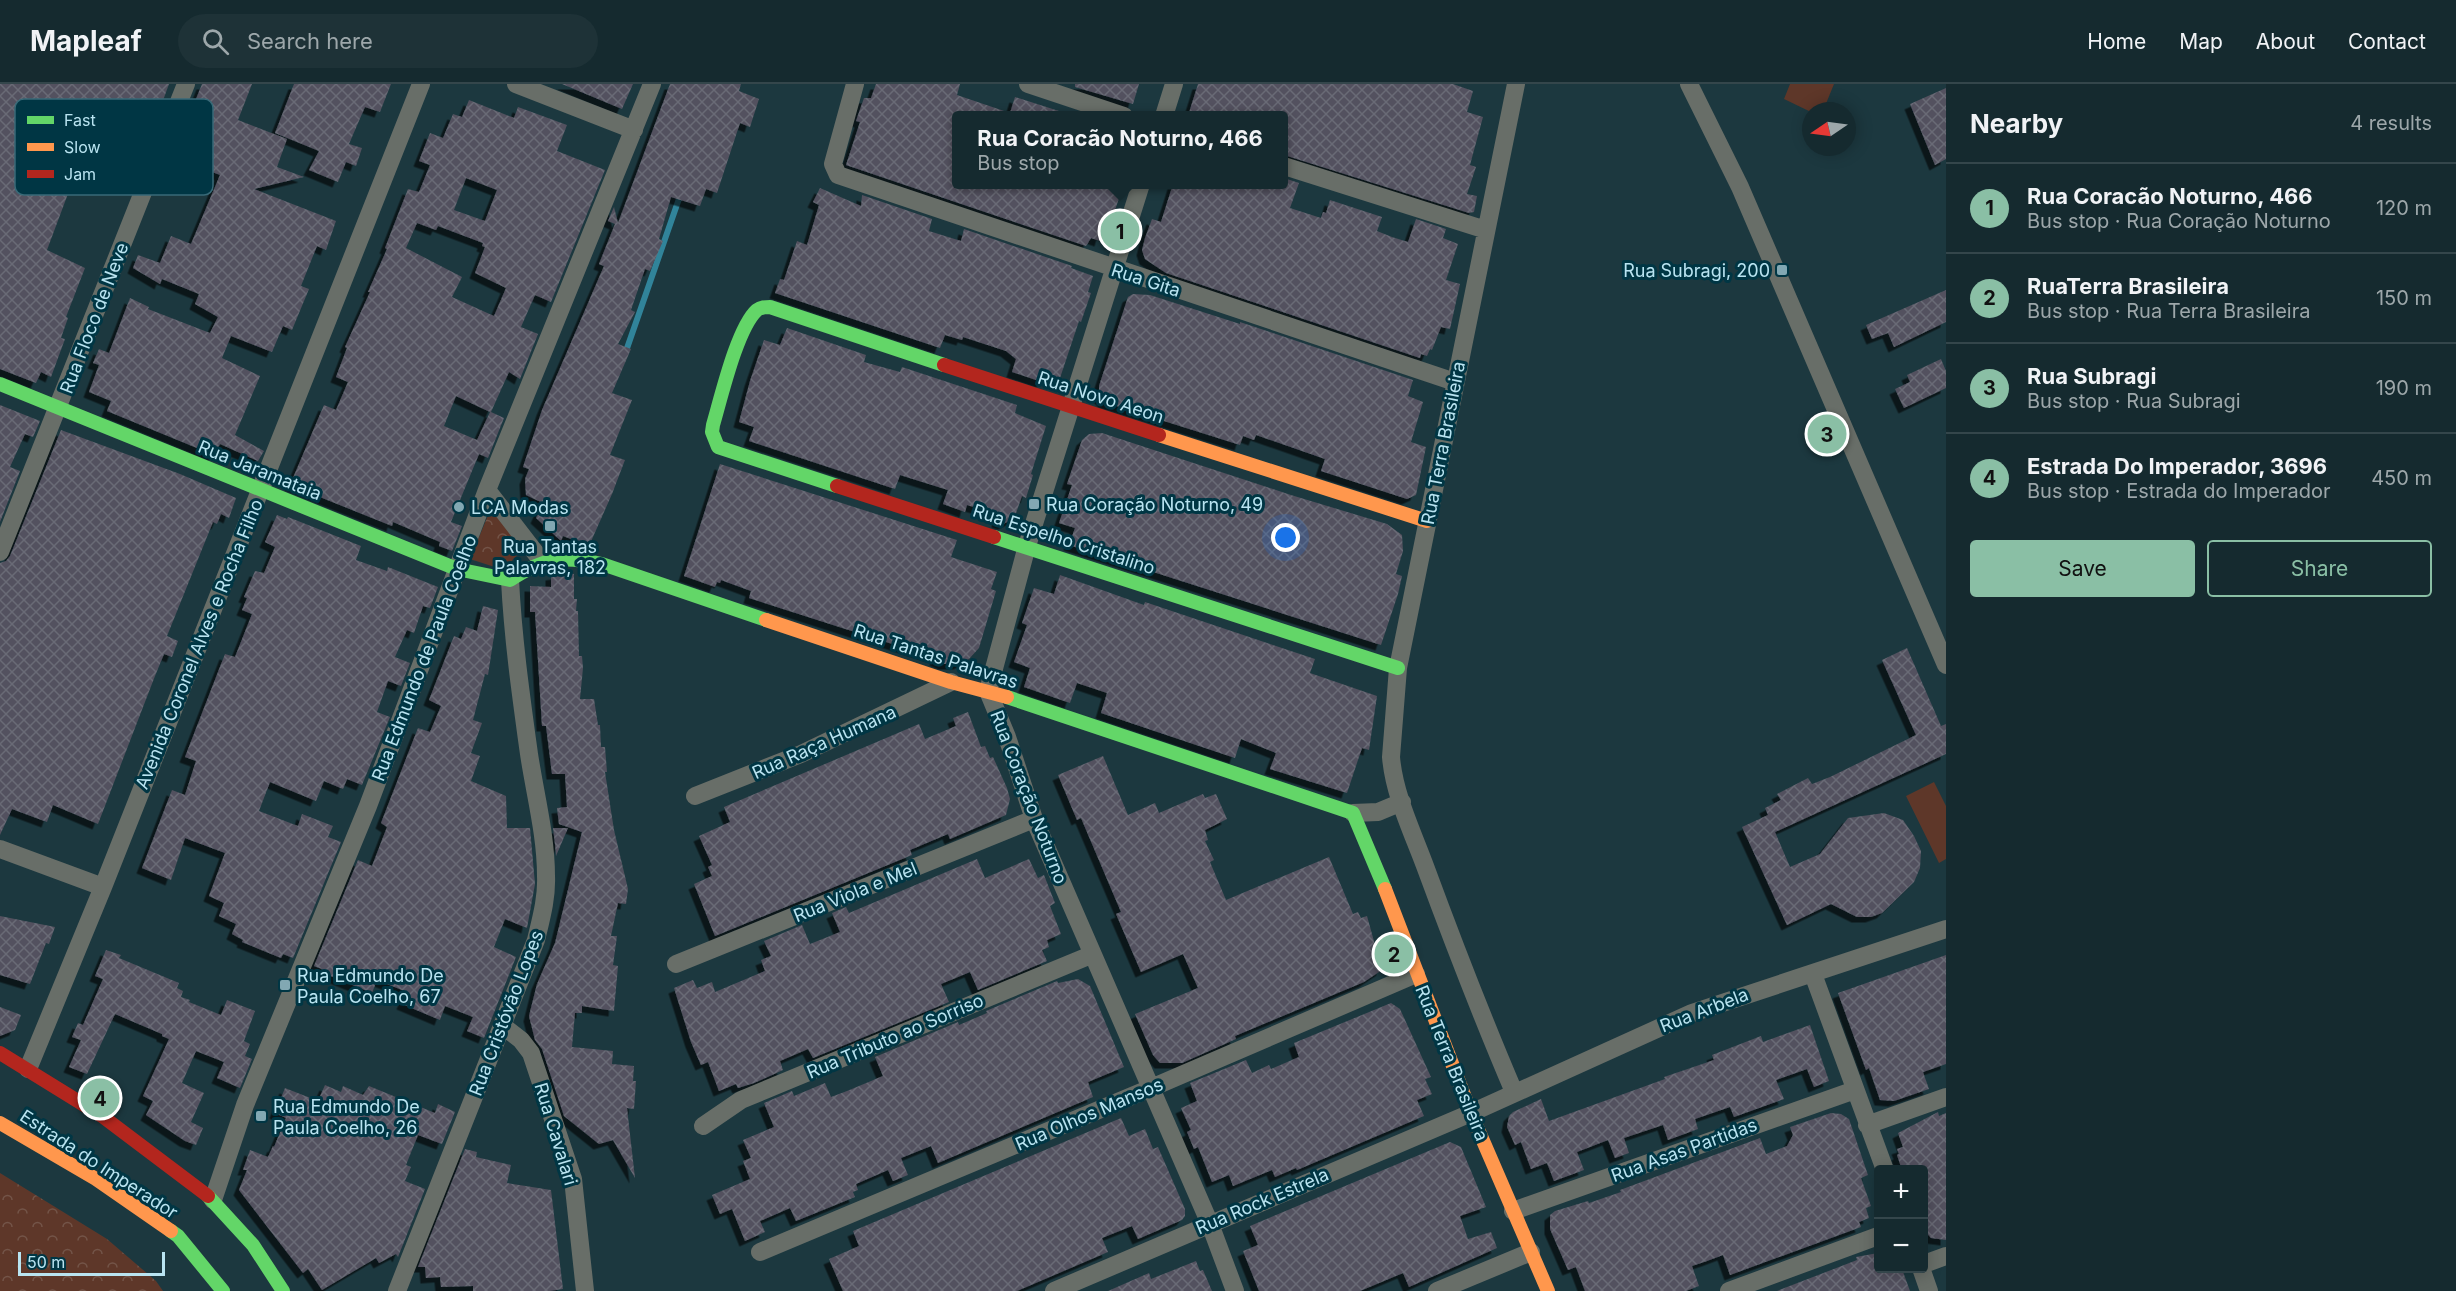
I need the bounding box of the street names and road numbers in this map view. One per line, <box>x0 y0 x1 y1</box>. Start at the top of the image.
street label: Rua Floco de Neve <box>56 240 132 396</box>
street label: Rua Gita <box>1109 259 1183 301</box>
street label: Rua Terra Brasileira <box>1417 360 1469 526</box>
street label: Rua Novo Aeon <box>1035 367 1167 427</box>
street label: Rua Jaramataia <box>195 436 325 504</box>
street label: Avenida Coronel Alves e Rocha Filho <box>131 496 267 792</box>
street label: Rua Espelho Cristalino <box>970 500 1158 578</box>
street label: Rua Edmundo de Paula Coelho <box>367 532 481 784</box>
street label: Rua Tantas Palavras <box>851 620 1021 692</box>
street label: Rua Raça Humana <box>749 701 899 783</box>
street label: Rua Coração Noturno <box>986 707 1072 887</box>
street label: Rua Viola e Mel <box>790 858 920 926</box>
street label: Rua Cristóvão Lopes <box>465 927 547 1099</box>
street label: Rua Terra Brasileira <box>1411 982 1493 1144</box>
street label: Rua Arbela <box>1657 984 1751 1036</box>
street label: Rua Tributo ao Sorriso <box>804 989 986 1083</box>
street label: Rua Olhos Mansos <box>1012 1073 1166 1155</box>
street label: Rua Cavalari <box>530 1080 582 1188</box>
street label: Estrada do Imperador <box>16 1105 182 1223</box>
street label: Rua Asas Partidas <box>1608 1114 1760 1186</box>
street label: Rua Rock Estrela <box>1192 1164 1332 1238</box>

